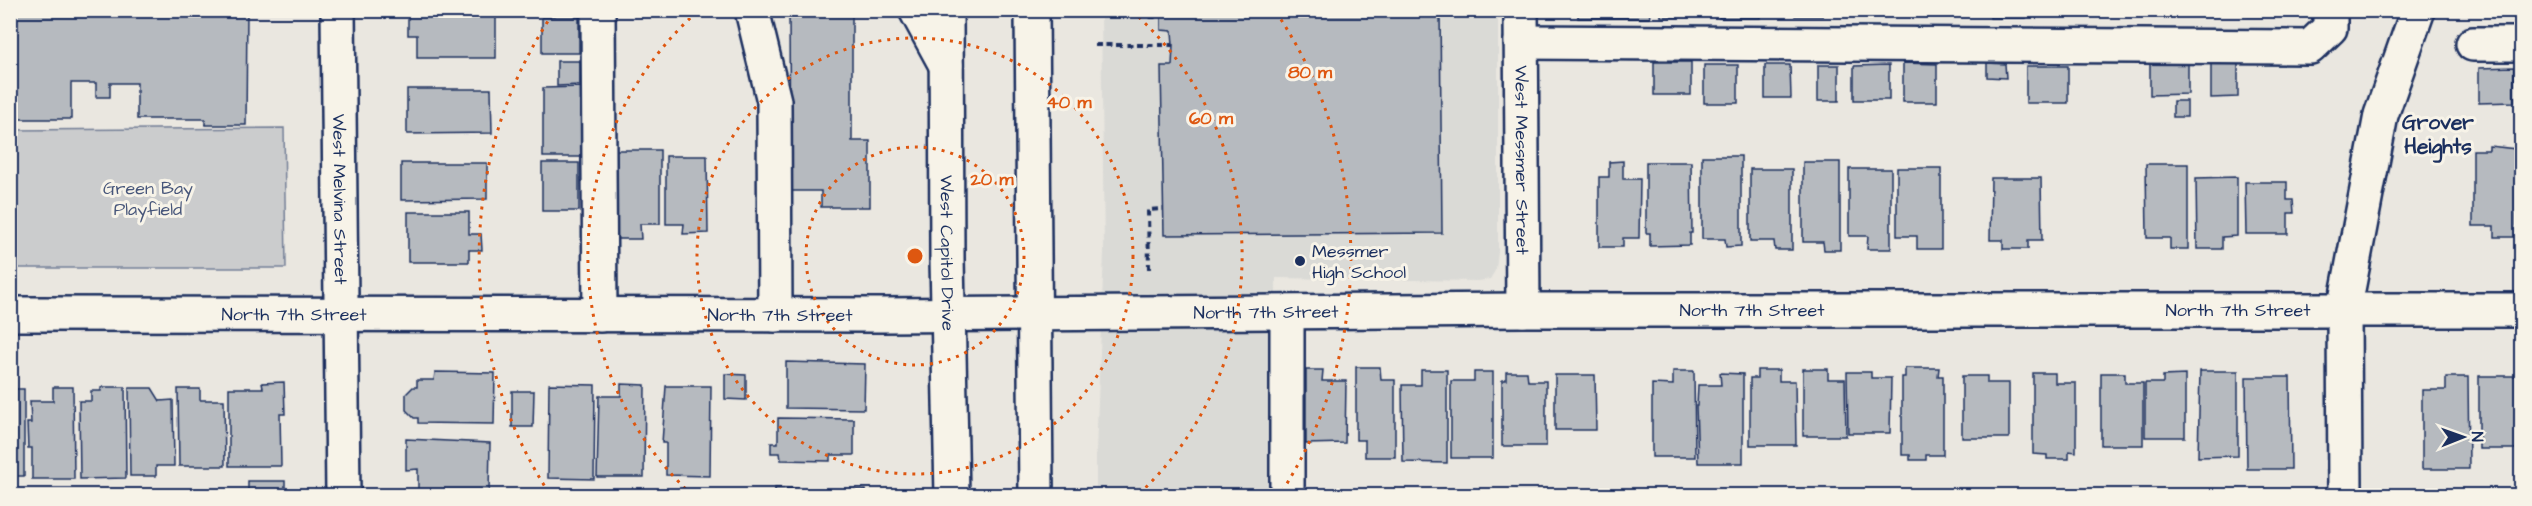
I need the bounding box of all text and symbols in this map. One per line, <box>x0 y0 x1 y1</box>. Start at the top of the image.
text: 80 m <box>1288 60 1333 85</box>
street label: West Messmer Street <box>1508 65 1535 256</box>
text: 40 m <box>1047 90 1092 115</box>
text: 60 m <box>1189 106 1234 131</box>
district label: Grover Heights <box>2402 108 2474 163</box>
street label: West Melvina Street <box>326 113 353 285</box>
text: 20 m <box>970 167 1014 192</box>
street label: West Capitol Drive <box>934 175 961 331</box>
park label: Green Bay Playfield <box>103 176 193 223</box>
place label: Messmer High School <box>1312 239 1406 286</box>
centre of rings <box>905 246 925 266</box>
marker: Messmer High School <box>1293 254 1307 268</box>
street label: North 7th Street <box>1680 298 1825 323</box>
street label: North 7th Street <box>2166 298 2311 323</box>
street label: North 7th Street <box>1193 299 1339 326</box>
street label: North 7th Street <box>222 302 367 327</box>
street label: North 7th Street <box>708 303 853 328</box>
north arrow <box>2433 407 2493 467</box>
text: N <box>2466 432 2488 442</box>

